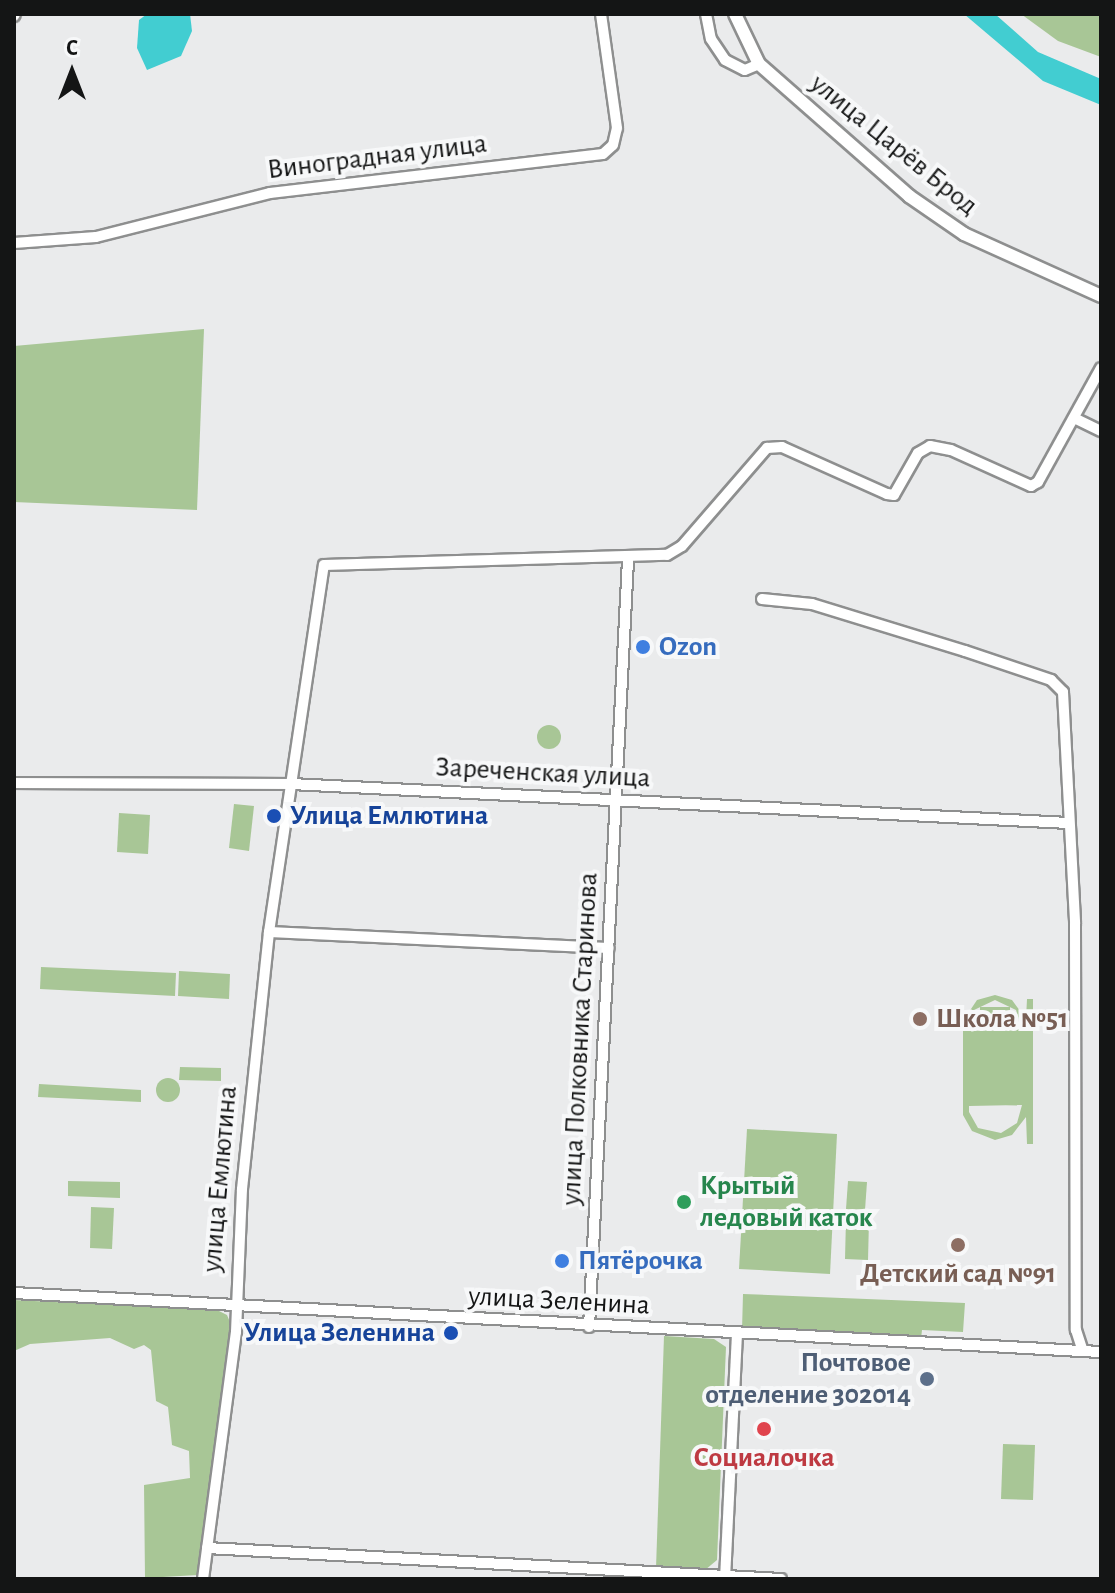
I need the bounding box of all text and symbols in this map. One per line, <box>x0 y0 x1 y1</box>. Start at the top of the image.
north arrow <box>32 32 112 112</box>
text: С <box>66 37 78 59</box>
street label: улица Царёв Брод <box>803 67 985 223</box>
street label: Виноградная улица <box>265 127 489 187</box>
place label: Ozon <box>659 630 717 664</box>
marker: Ozon <box>634 638 652 656</box>
street label: Зареченская улица <box>435 751 651 795</box>
place label: Улица Емлютина <box>290 799 488 833</box>
marker: Улица Емлютина <box>265 807 283 825</box>
street label: улица Полковника Старинова <box>555 872 605 1206</box>
place label: Школа №51 <box>936 1002 1068 1036</box>
marker: Школа №51 <box>911 1010 929 1028</box>
street label: улица Емлютина <box>195 1084 245 1274</box>
place label: Крытый ледовый каток <box>700 1169 873 1235</box>
marker: Крытый ледовый каток <box>675 1193 693 1211</box>
marker: Детский сад №91 <box>949 1236 967 1254</box>
place label: Пятёрочка <box>578 1244 703 1278</box>
marker: Пятёрочка <box>553 1252 571 1270</box>
place label: Детский сад №91 <box>860 1257 1056 1291</box>
street label: улица Зеленина <box>468 1279 650 1323</box>
place label: Улица Зеленина <box>244 1316 435 1350</box>
marker: Улица Зеленина <box>442 1324 460 1342</box>
place label: Почтовое отделение 302014 <box>705 1346 911 1412</box>
marker: Почтовое отделение 302014 <box>918 1370 936 1388</box>
marker: Социалочка <box>755 1420 773 1438</box>
place label: Социалочка <box>694 1441 834 1475</box>

